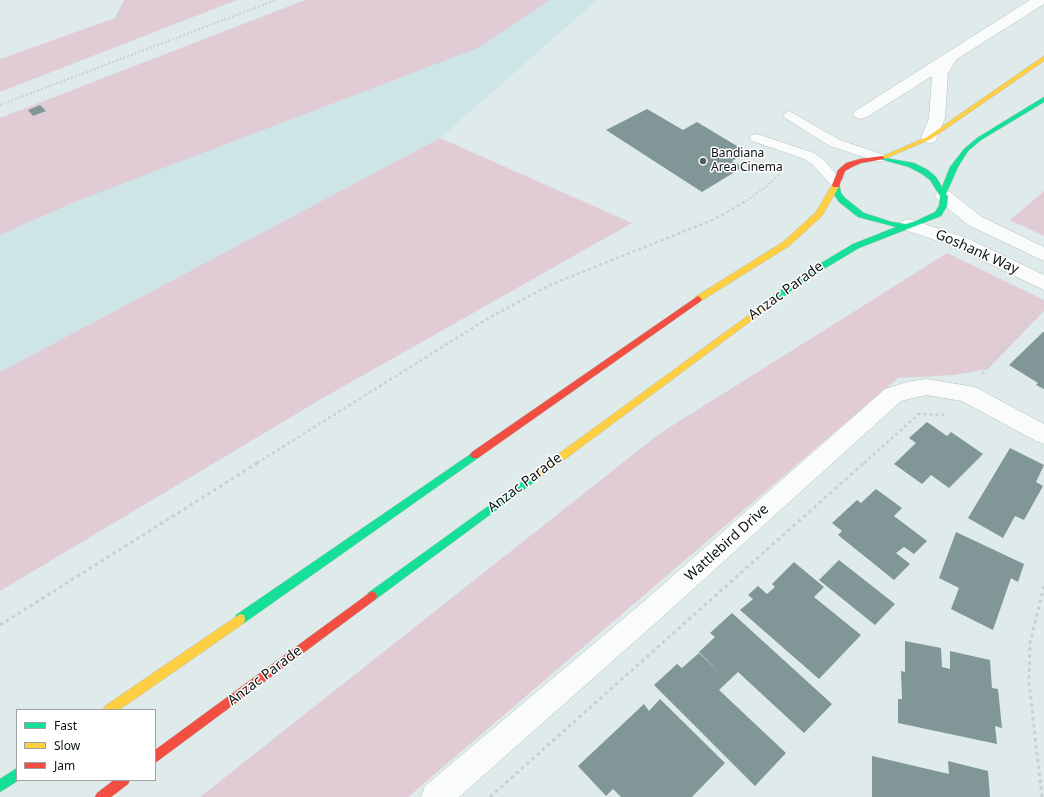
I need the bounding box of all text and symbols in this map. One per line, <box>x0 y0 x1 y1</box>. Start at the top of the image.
place label: Bandiana Area Cinema <box>711 147 783 175</box>
marker: Bandiana Area Cinema <box>698 156 708 166</box>
street label: Goshank Way <box>933 226 1021 278</box>
street label: Anzac Parade <box>745 258 827 324</box>
street label: Anzac Parade <box>485 450 565 516</box>
street label: Wattlebird Drive <box>682 501 772 585</box>
street label: Anzac Parade <box>225 643 305 709</box>
legend <box>16 709 156 781</box>
text: Fast <box>54 717 77 734</box>
text: Slow <box>54 737 80 754</box>
text: Jam <box>54 757 75 774</box>

